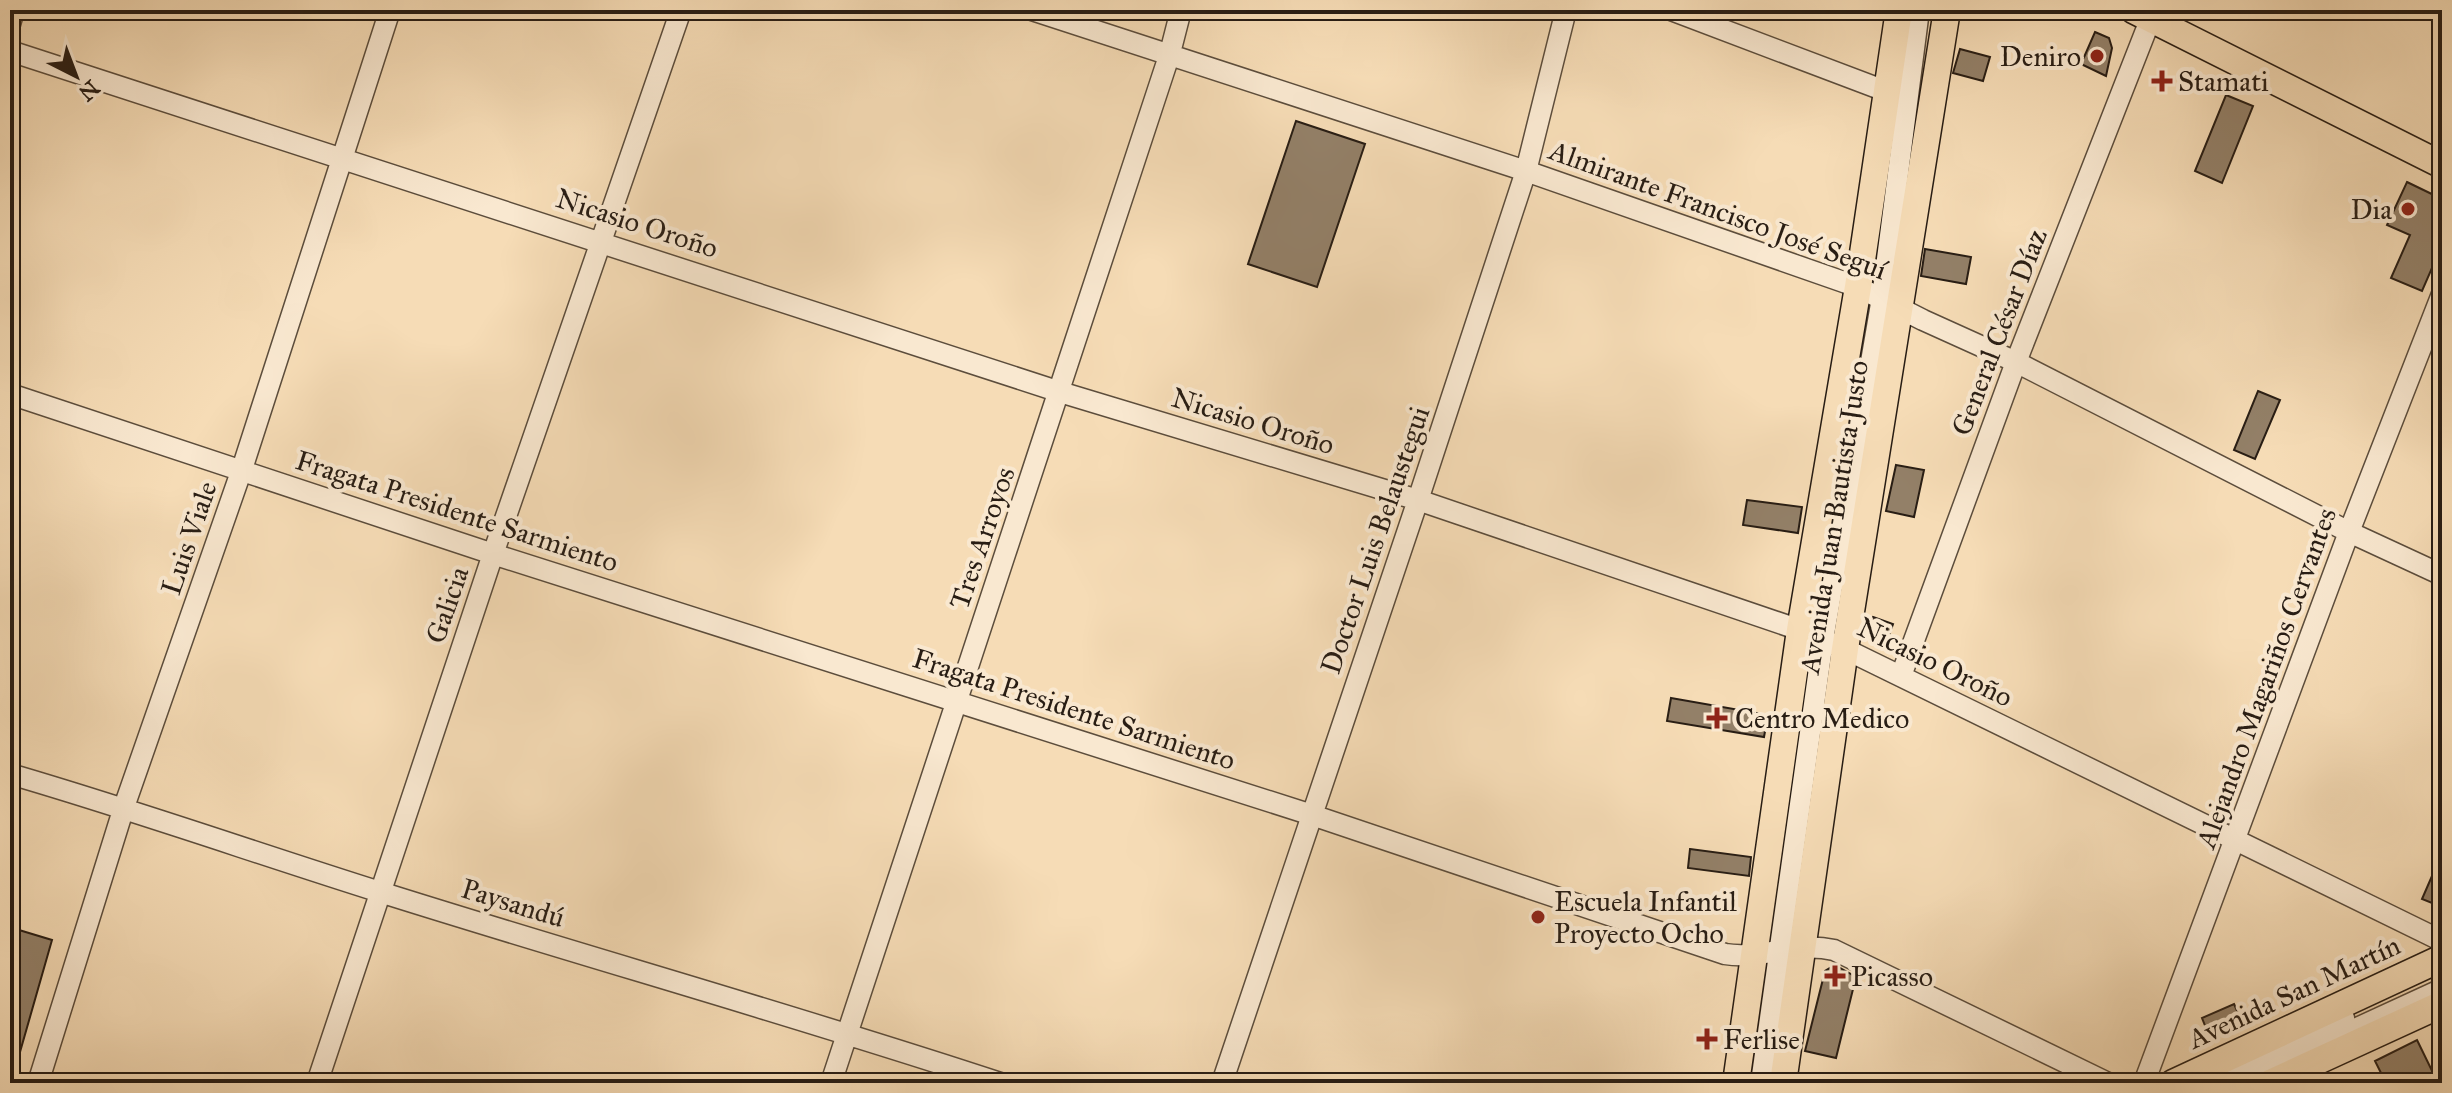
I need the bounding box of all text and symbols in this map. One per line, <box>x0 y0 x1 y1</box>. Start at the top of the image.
north arrow <box>36 36 116 116</box>
place label: Deniro <box>2000 39 2081 74</box>
marker: Deniro <box>2088 47 2106 65</box>
place label: Stamati <box>2178 64 2269 99</box>
marker: Stamati <box>2153 72 2171 90</box>
text: N <box>73 74 105 107</box>
street label: Almirante Francisco José Seguí <box>1544 132 1893 288</box>
street label: Nicasio Oroño <box>551 180 723 266</box>
place label: Dia <box>2350 192 2392 227</box>
marker: Dia <box>2399 200 2417 218</box>
street label: General César Díaz <box>1943 224 2055 440</box>
street label: Avenida Juan Bautista Justo <box>1792 358 1876 677</box>
street label: Nicasio Oroño <box>1167 380 1339 462</box>
street label: Doctor Luis Belaustegui <box>1313 401 1437 678</box>
street label: Fragata Presidente Sarmiento <box>291 442 623 580</box>
street label: Tres Arroyos <box>941 462 1023 614</box>
street label: Luis Viale <box>153 477 225 599</box>
street label: Alejandro Magariños Cervantes <box>2188 503 2344 854</box>
street label: Galicia <box>418 562 476 648</box>
street label: Nicasio Oroño <box>1852 609 2018 715</box>
street label: Fragata Presidente Sarmiento <box>908 640 1240 778</box>
place label: Centro Medico <box>1735 701 1909 736</box>
marker: Centro Medico <box>1706 707 1728 729</box>
street label: Paysandú <box>457 871 569 935</box>
place label: Escuela Infantil Proyecto Ocho <box>1554 884 1737 951</box>
marker: Escuela Infantil Proyecto Ocho <box>1529 908 1547 926</box>
street label: Avenida San Martín <box>2181 927 2406 1057</box>
place label: Picasso <box>1851 959 1933 994</box>
marker: Picasso <box>1826 967 1844 985</box>
place label: Ferlise <box>1723 1022 1800 1057</box>
marker: Ferlise <box>1698 1030 1716 1048</box>

